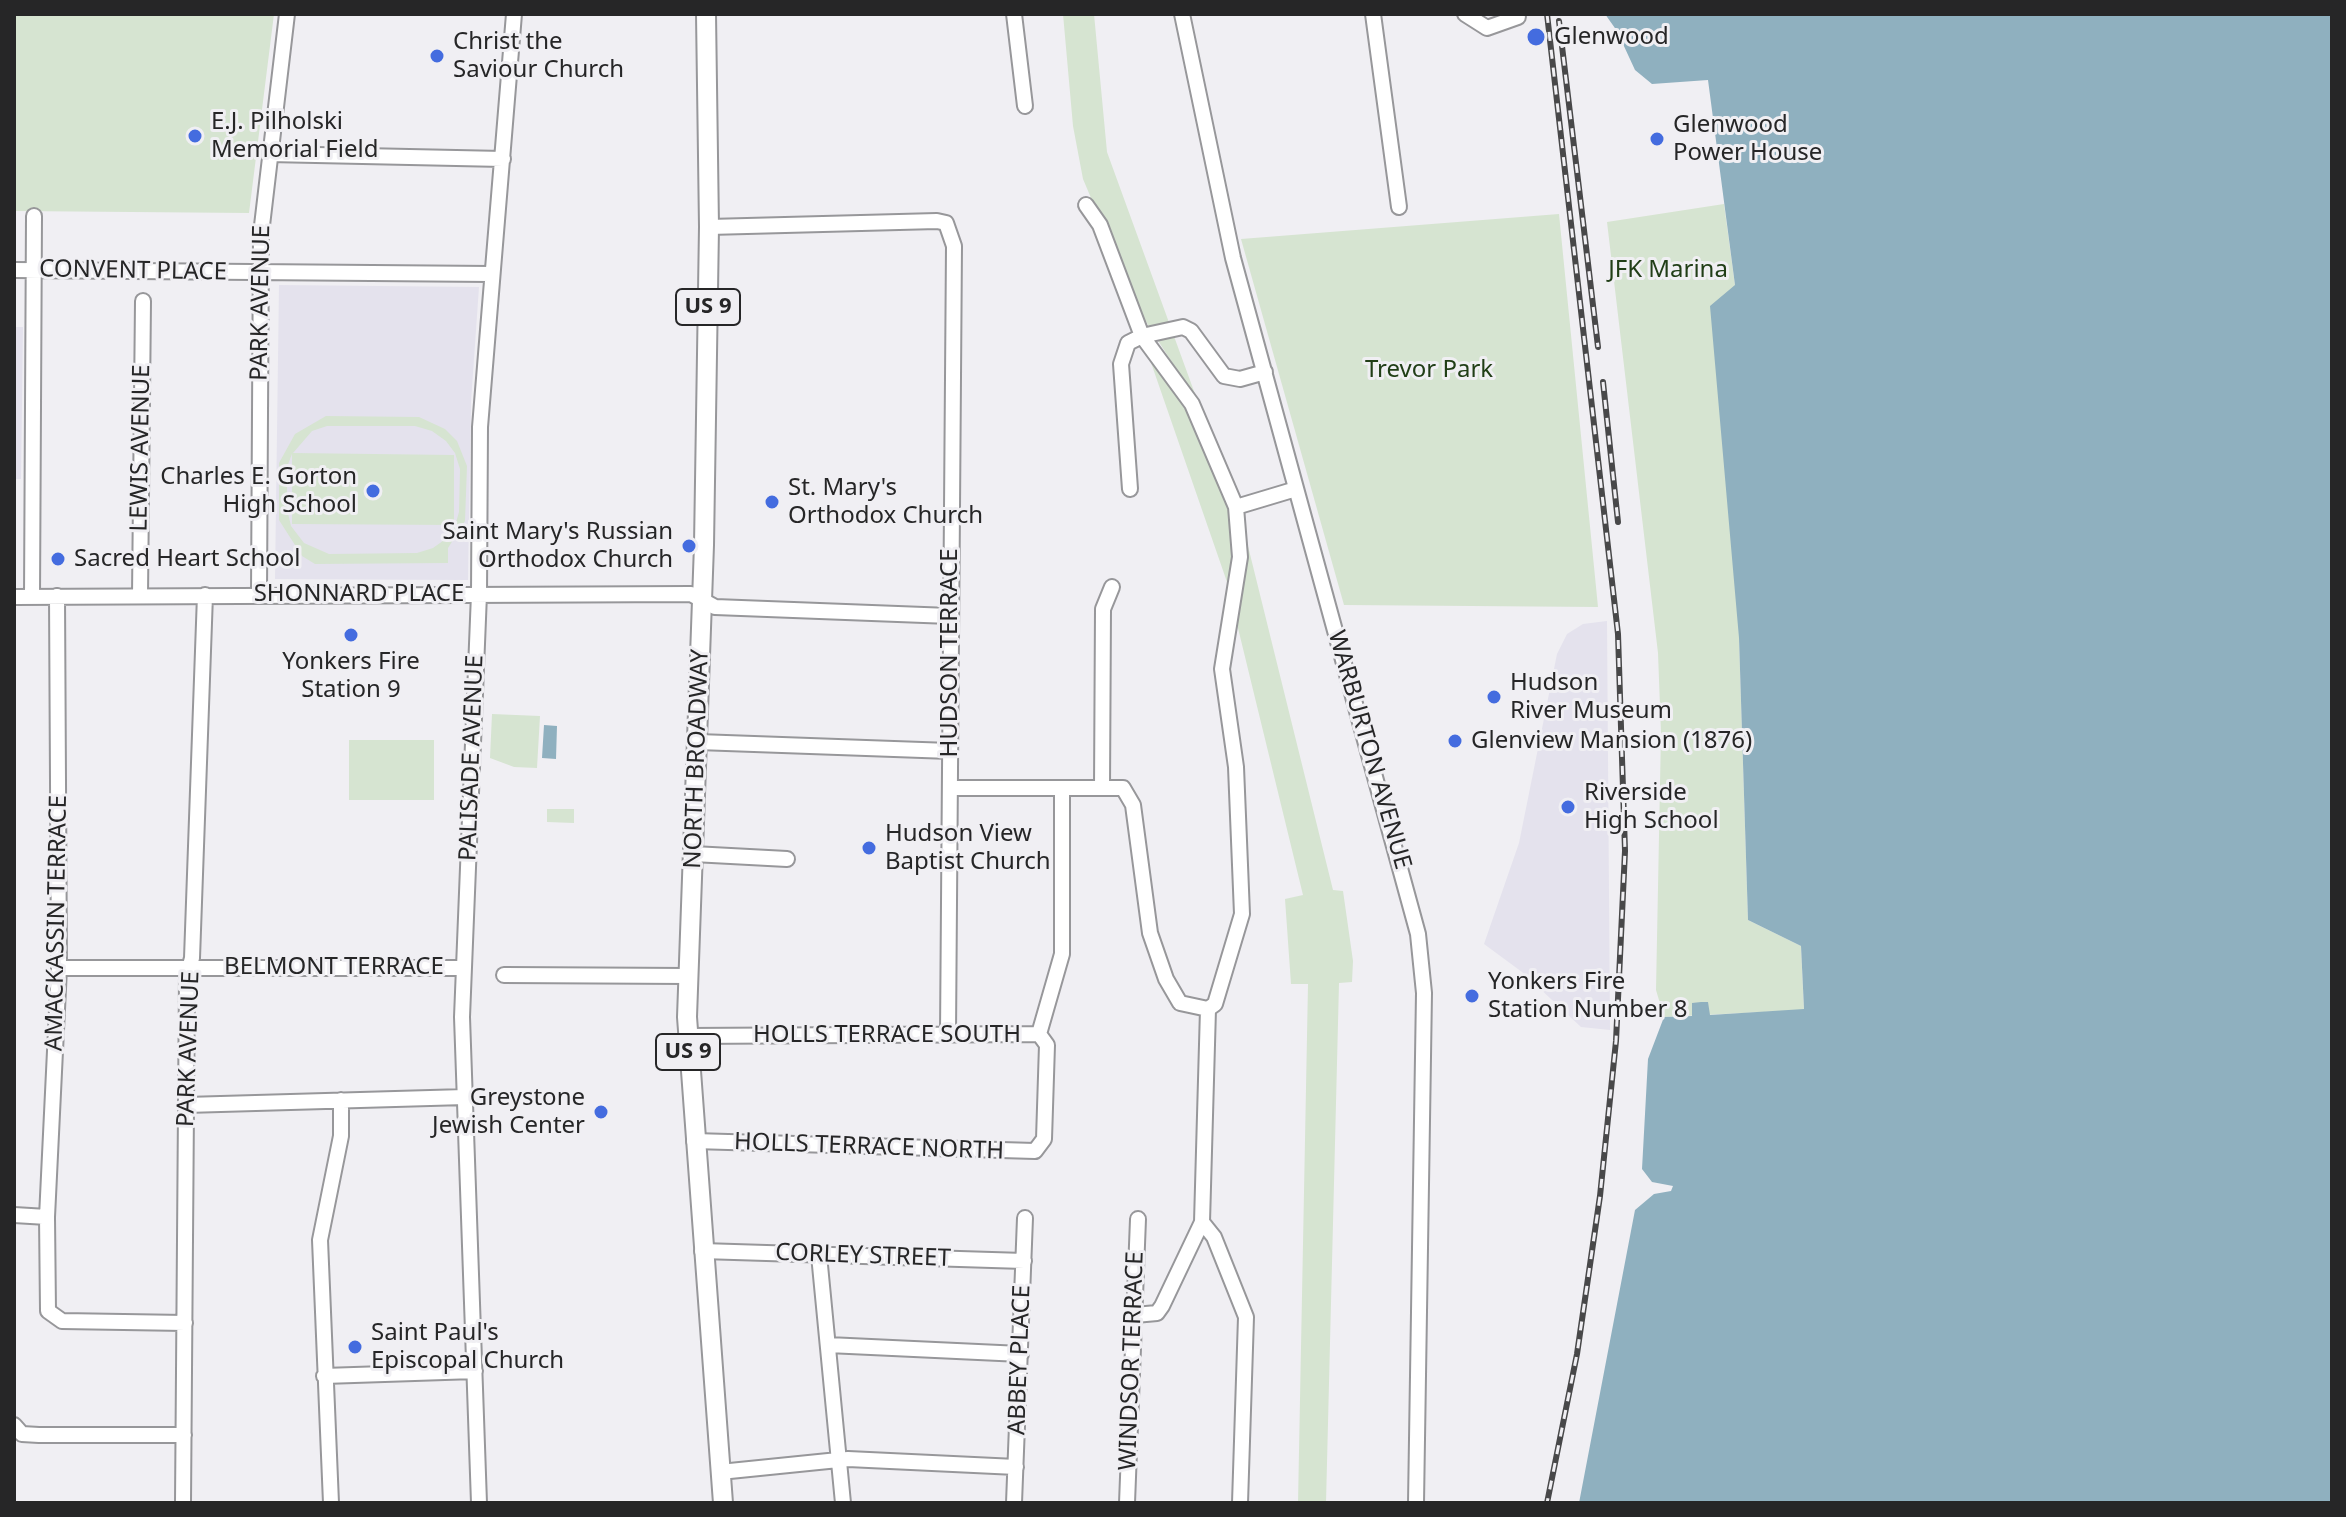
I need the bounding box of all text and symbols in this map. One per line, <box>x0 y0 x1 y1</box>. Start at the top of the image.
place label: Glenwood <box>1554 23 1669 51</box>
marker: Glenwood <box>1525 26 1547 48</box>
place label: Christ the Saviour Church <box>453 28 624 84</box>
marker: Christ the Saviour Church <box>428 47 446 65</box>
place label: E.J. Pilholski Memorial Field <box>211 108 378 164</box>
place label: Glenwood Power House <box>1673 111 1822 167</box>
marker: E.J. Pilholski Memorial Field <box>186 127 204 145</box>
marker: Glenwood Power House <box>1648 130 1666 148</box>
street label: PARK AVENUE <box>245 225 277 381</box>
street label: CONVENT PLACE <box>39 255 227 287</box>
park label: JFK Marina <box>1608 256 1728 284</box>
road number: US 9 <box>676 289 740 325</box>
park label: Trevor Park <box>1365 356 1493 384</box>
street label: LEWIS AVENUE <box>125 364 157 532</box>
place label: Charles E. Gorton High School <box>160 463 357 519</box>
place label: St. Mary's Orthodox Church <box>788 474 983 530</box>
marker: Charles E. Gorton High School <box>364 482 382 500</box>
marker: St. Mary's Orthodox Church <box>763 493 781 511</box>
place label: Saint Mary's Russian Orthodox Church <box>442 518 673 574</box>
marker: Saint Mary's Russian Orthodox Church <box>680 537 698 555</box>
place label: Sacred Heart School <box>74 545 300 573</box>
street label: HUDSON TERRACE <box>936 548 964 758</box>
marker: Sacred Heart School <box>49 550 67 568</box>
street label: SHONNARD PLACE <box>254 580 464 608</box>
marker: Yonkers Fire Station 9 <box>342 626 360 644</box>
street label: WARBURTON AVENUE <box>1321 627 1417 873</box>
place label: Yonkers Fire Station 9 <box>282 648 420 704</box>
street label: NORTH BROADWAY <box>679 649 715 869</box>
street label: PALISADE AVENUE <box>454 654 490 862</box>
place label: Hudson River Museum <box>1510 669 1672 725</box>
marker: Hudson River Museum <box>1485 688 1503 706</box>
place label: Glenview Mansion (1876) <box>1471 727 1752 755</box>
marker: Glenview Mansion (1876) <box>1446 732 1464 750</box>
place label: Riverside High School <box>1584 779 1719 835</box>
street label: AMACKASSIN TERRACE <box>40 795 74 1051</box>
marker: Riverside High School <box>1559 798 1577 816</box>
place label: Hudson View Baptist Church <box>885 820 1051 876</box>
marker: Hudson View Baptist Church <box>860 839 878 857</box>
street label: BELMONT TERRACE <box>224 953 444 981</box>
place label: Yonkers Fire Station Number 8 <box>1488 968 1687 1024</box>
street label: PARK AVENUE <box>172 971 206 1127</box>
marker: Yonkers Fire Station Number 8 <box>1463 987 1481 1005</box>
street label: HOLLS TERRACE SOUTH <box>753 1021 1021 1049</box>
road number: US 9 <box>656 1034 720 1070</box>
place label: Greystone Jewish Center <box>432 1084 585 1140</box>
marker: Greystone Jewish Center <box>592 1103 610 1121</box>
street label: HOLLS TERRACE NORTH <box>733 1128 1005 1166</box>
street label: CORLEY STREET <box>775 1239 951 1273</box>
street label: WINDSOR TERRACE <box>1114 1251 1150 1471</box>
street label: ABBEY PLACE <box>1003 1284 1037 1436</box>
place label: Saint Paul's Episcopal Church <box>371 1319 564 1375</box>
marker: Saint Paul's Episcopal Church <box>346 1338 364 1356</box>

